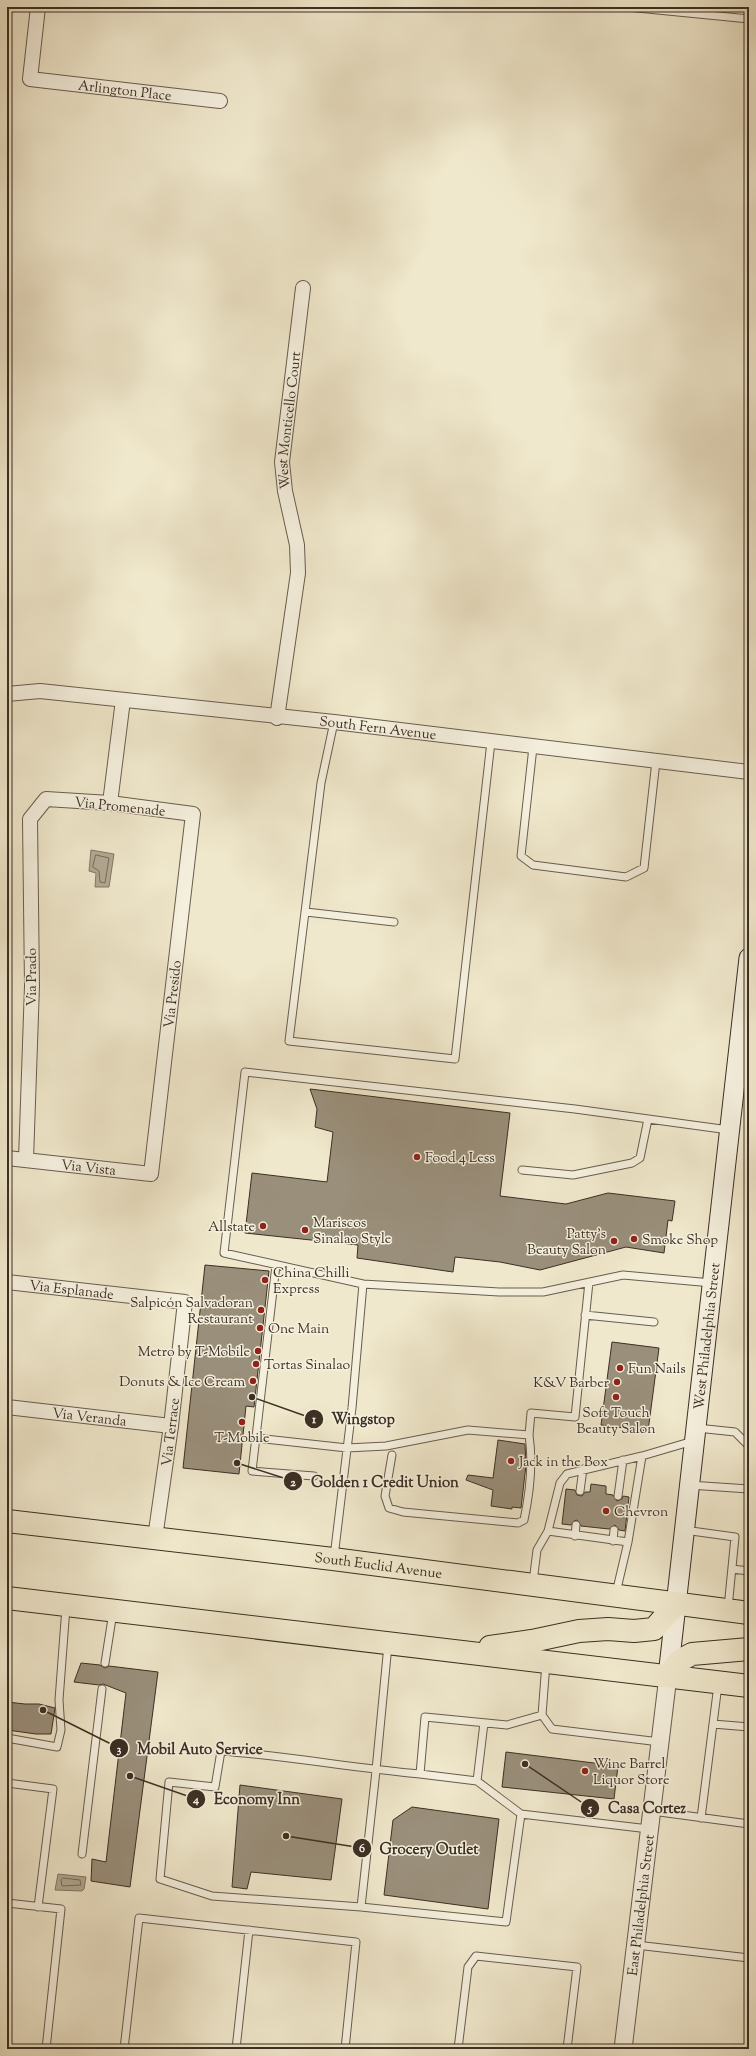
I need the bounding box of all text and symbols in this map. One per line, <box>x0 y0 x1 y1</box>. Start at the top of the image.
street label: Arlington Place <box>77 77 172 107</box>
street label: West Monticello Court <box>274 350 307 490</box>
street label: South Fern Avenue <box>318 713 437 746</box>
street label: Via Promenade <box>73 793 166 823</box>
street label: Via Prado <box>23 947 43 1006</box>
street label: Via Presido <box>160 959 188 1029</box>
place label: Food 4 Less <box>425 1149 495 1169</box>
marker: Food 4 Less <box>412 1152 422 1162</box>
street label: Via Vista <box>60 1156 117 1182</box>
place label: Mariscos Sinalao Style <box>313 1214 391 1250</box>
place label: Allstate <box>208 1218 255 1238</box>
marker: Allstate <box>258 1221 268 1231</box>
marker: Mariscos Sinalao Style <box>300 1225 310 1235</box>
place label: Patty's Beauty Salon <box>527 1225 606 1261</box>
place label: Smoke Shop <box>642 1231 718 1251</box>
marker: Smoke Shop <box>629 1234 639 1244</box>
marker: Patty's Beauty Salon <box>609 1236 619 1246</box>
street label: West Philadelphia Street <box>690 1262 727 1411</box>
place label: China Chilli Express <box>273 1264 350 1300</box>
marker: China Chilli Express <box>260 1275 270 1285</box>
street label: Via Esplanade <box>28 1277 115 1306</box>
place label: Salpicón Salvadoran Restaurant <box>130 1294 253 1330</box>
marker: Salpicón Salvadoran Restaurant <box>256 1305 266 1315</box>
place label: One Main <box>268 1320 329 1340</box>
marker: One Main <box>255 1323 265 1333</box>
place label: Metro by T-Mobile <box>138 1343 250 1363</box>
marker: Metro by T-Mobile <box>253 1346 263 1356</box>
place label: Tortas Sinalao <box>264 1356 350 1376</box>
marker: Tortas Sinalao <box>251 1359 261 1369</box>
place label: Fun Nails <box>628 1360 686 1380</box>
marker: Fun Nails <box>615 1363 625 1373</box>
place label: Donuts & Ice Cream <box>119 1373 245 1393</box>
place label: K&V Barber <box>533 1374 610 1394</box>
marker: Donuts & Ice Cream <box>248 1376 258 1386</box>
marker: K&V Barber <box>612 1377 622 1387</box>
marker: Soft Touch Beauty Salon <box>611 1392 621 1402</box>
street label: Via Terrace <box>158 1397 186 1468</box>
street label: Via Veranda <box>51 1404 128 1433</box>
place label: Soft Touch Beauty Salon <box>577 1404 655 1440</box>
callout: Wingstop <box>304 1405 403 1432</box>
text: Wingstop <box>331 1410 395 1431</box>
text: 1 <box>311 1411 317 1429</box>
marker: T-Mobile <box>237 1417 247 1427</box>
place label: T-Mobile <box>214 1429 270 1449</box>
place label: Jack in the Box <box>518 1453 608 1473</box>
marker: Jack in the Box <box>506 1456 516 1466</box>
callout: Golden 1 Credit Union <box>283 1468 467 1495</box>
text: Golden 1 Credit Union <box>311 1473 459 1494</box>
text: 2 <box>290 1474 296 1492</box>
place label: Chevron <box>614 1503 668 1523</box>
marker: Chevron <box>601 1506 611 1516</box>
street label: South Euclid Avenue <box>313 1549 443 1585</box>
callout: Mobil Auto Service <box>109 1735 271 1762</box>
text: Mobil Auto Service <box>137 1740 263 1761</box>
text: 3 <box>117 1741 122 1759</box>
place label: Wine Barrel Liquor Store <box>593 1755 670 1791</box>
marker: Wine Barrel Liquor Store <box>580 1766 590 1776</box>
callout: Economy Inn <box>186 1786 308 1813</box>
text: Economy Inn <box>214 1790 300 1811</box>
text: 4 <box>192 1791 199 1809</box>
callout: Casa Cortez <box>580 1794 694 1821</box>
text: Casa Cortez <box>608 1799 686 1820</box>
text: 5 <box>587 1800 593 1818</box>
street label: East Philadelphia Street <box>624 1833 661 1977</box>
callout: Grocery Outlet <box>352 1835 487 1862</box>
text: 6 <box>359 1840 365 1858</box>
text: Grocery Outlet <box>380 1840 479 1861</box>

